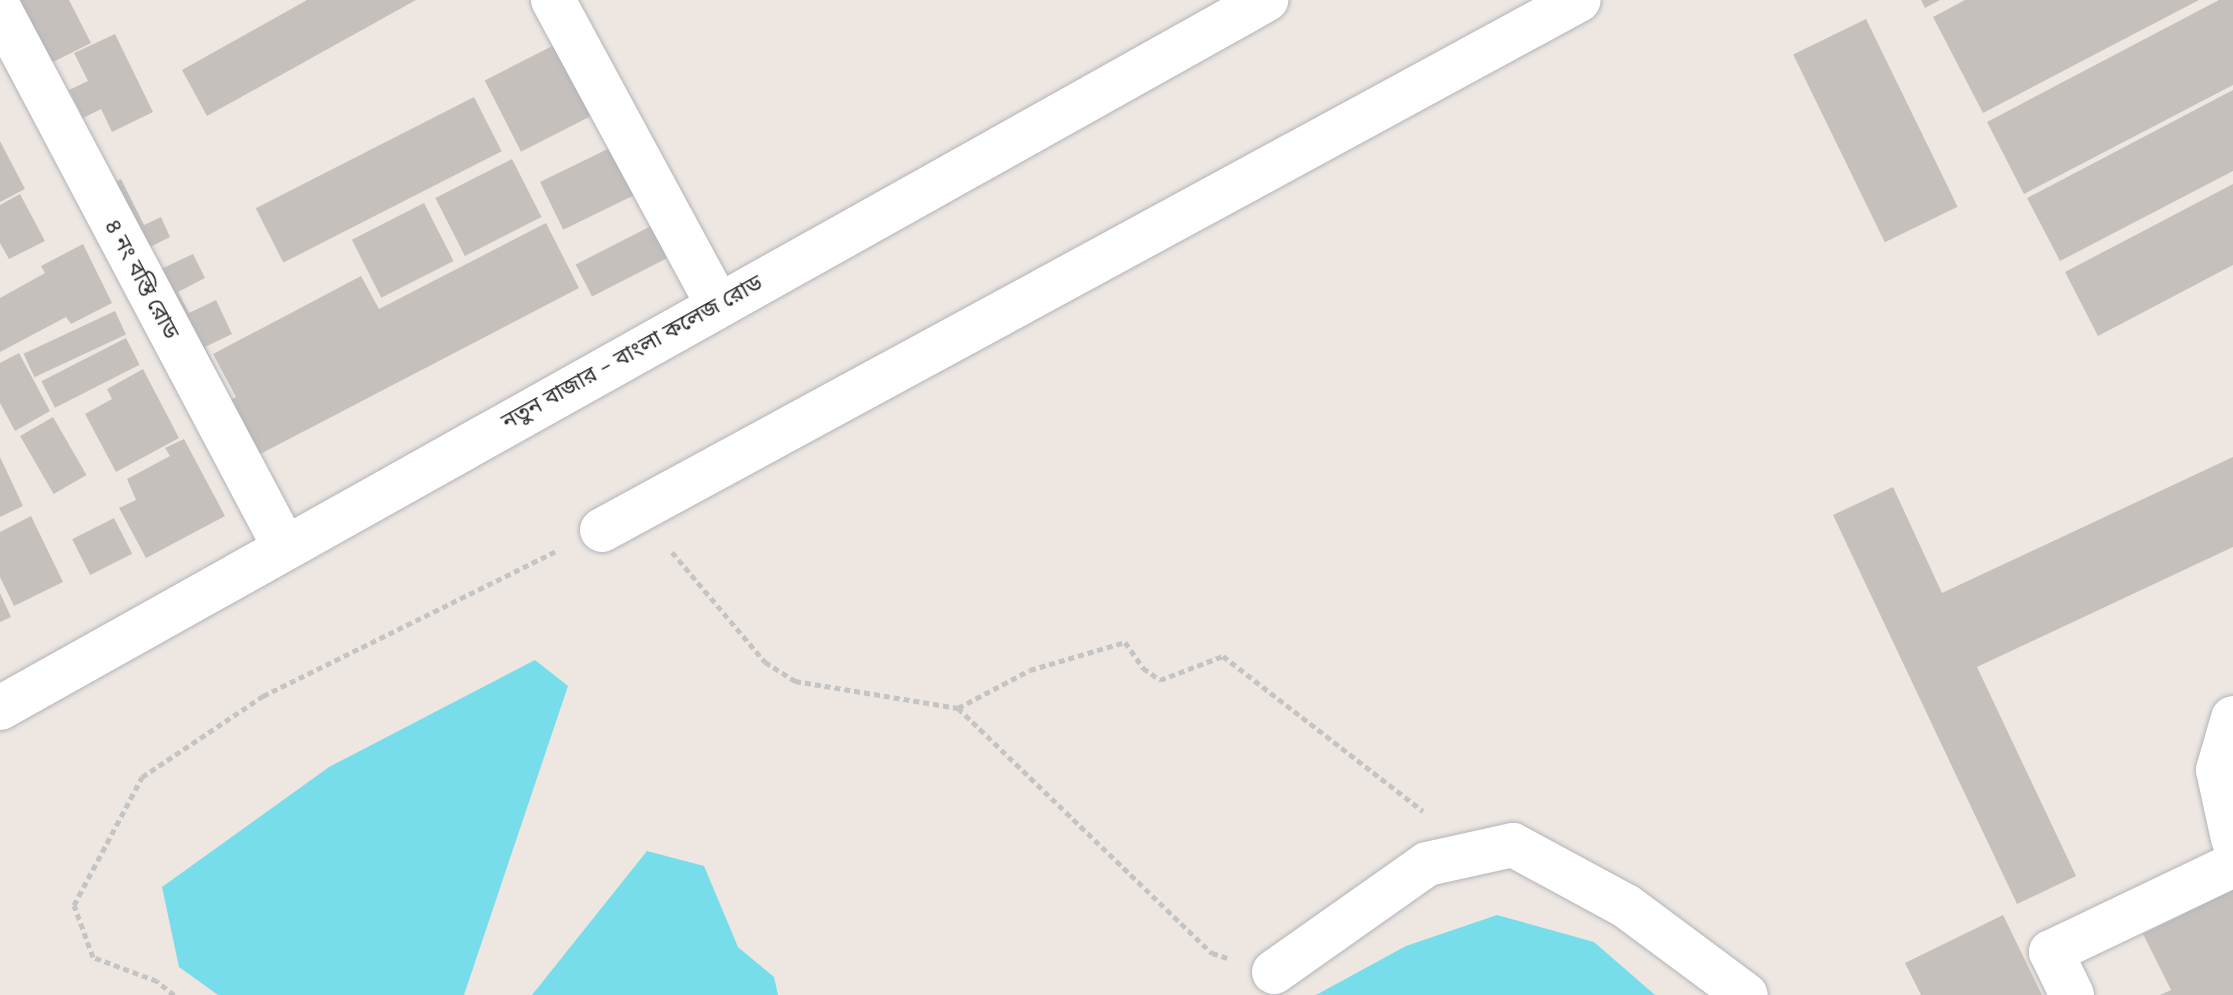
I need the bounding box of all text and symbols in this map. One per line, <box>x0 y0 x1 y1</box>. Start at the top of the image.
street label: ৪ নং বস্তি রোড <box>99 214 185 344</box>
street label: নতুন বাজার - বাংলা কলেজ রোড <box>497 269 767 435</box>

